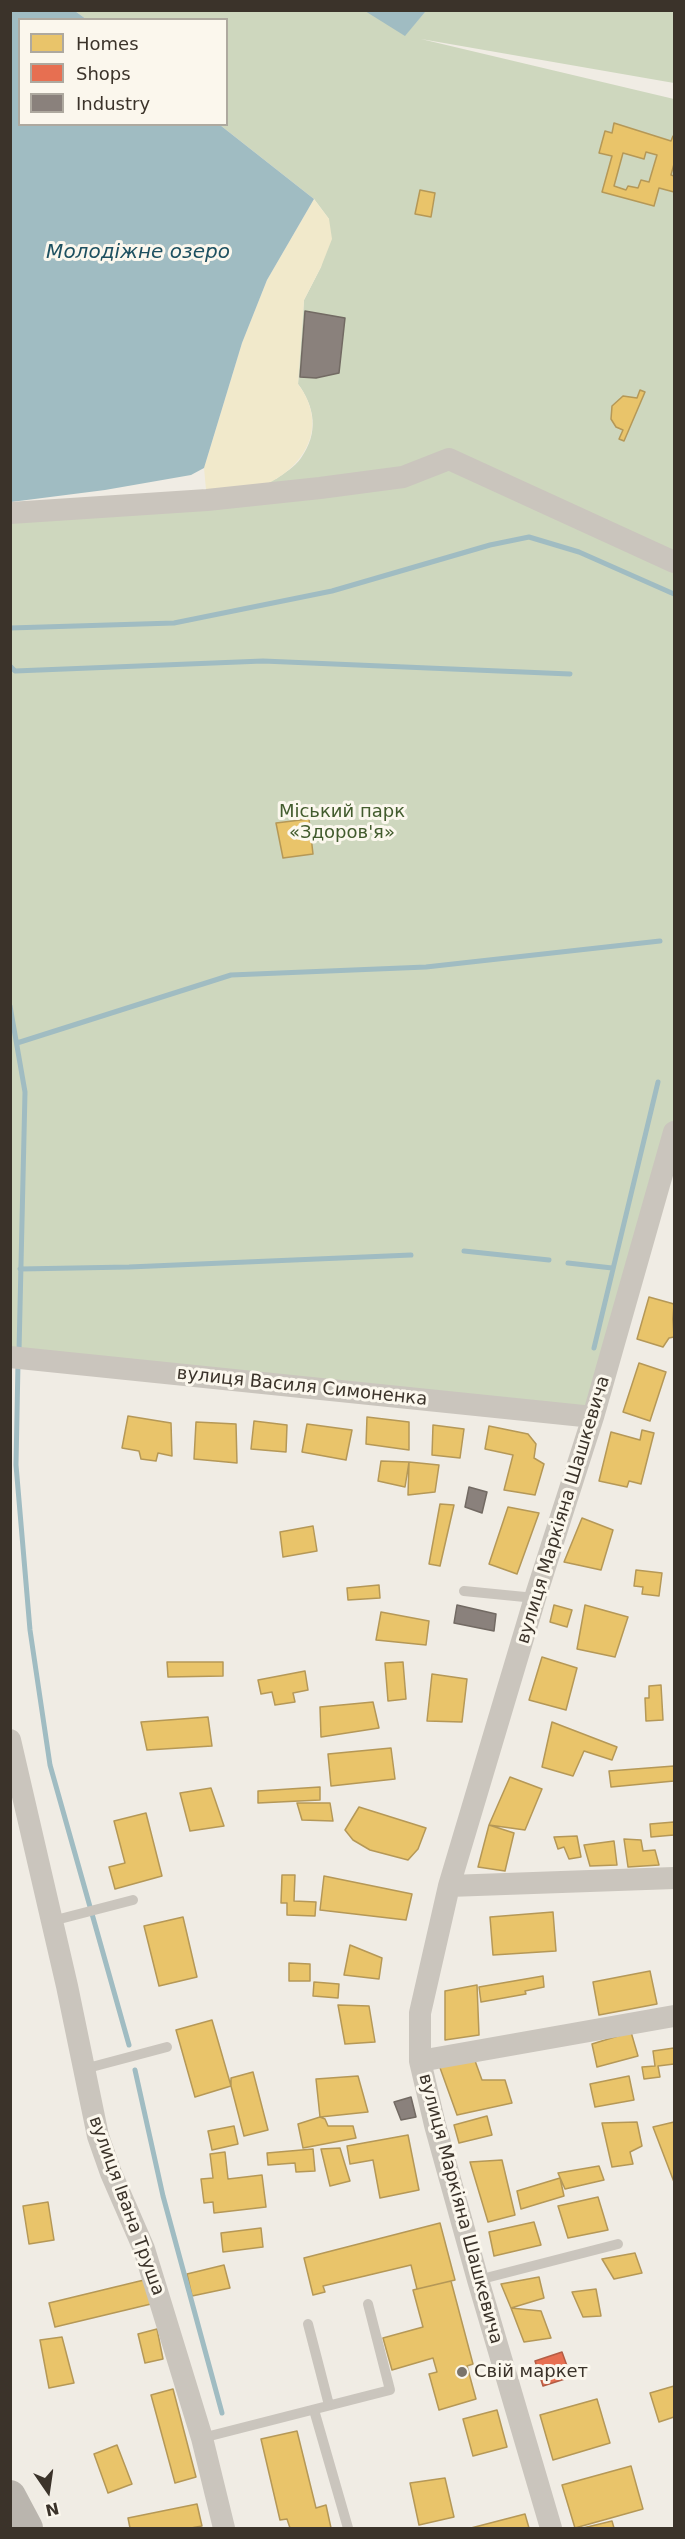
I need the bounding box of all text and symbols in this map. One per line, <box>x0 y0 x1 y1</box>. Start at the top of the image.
legend <box>18 18 228 126</box>
text: Homes <box>76 33 139 54</box>
text: Shops <box>76 63 131 84</box>
text: Industry <box>76 93 150 114</box>
water label: Молодіжне озеро <box>46 241 230 265</box>
park label: Міський парк «Здоров'я» <box>279 801 405 844</box>
street label: вулиця Василя Симоненка <box>176 1363 428 1411</box>
street label: вулиця Маркіяна Шашкевича <box>513 1373 615 1647</box>
street label: вулиця Маркіяна Шашкевича <box>413 2071 507 2347</box>
street label: вулиця Івана Труша <box>83 2113 169 2299</box>
place label: Свiй маркет <box>474 2361 588 2383</box>
marker: Свiй маркет <box>455 2365 469 2379</box>
north arrow <box>18 2461 78 2521</box>
text: N <box>44 2498 61 2520</box>

